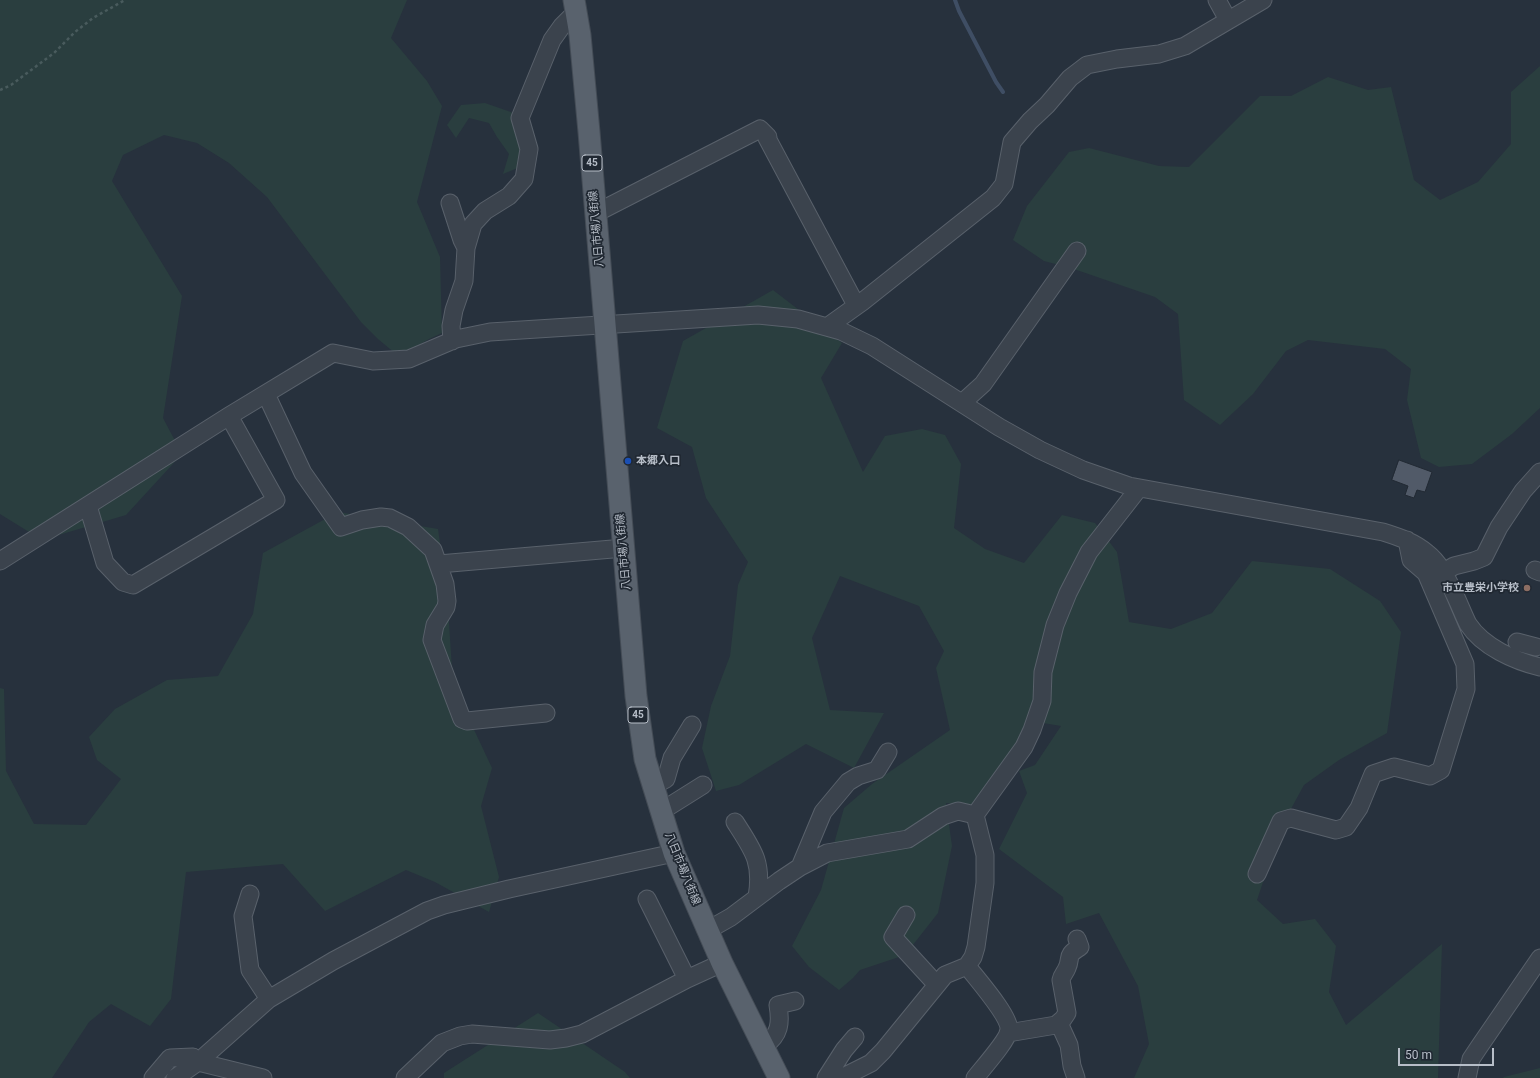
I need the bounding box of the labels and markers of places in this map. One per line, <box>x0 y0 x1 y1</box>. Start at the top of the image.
place label: 本郷入口 <box>636 454 680 468</box>
marker: 本郷入口 <box>623 456 633 466</box>
place label: 市立豊栄小学校 <box>1442 581 1519 595</box>
marker: 市立豊栄小学校 <box>1522 583 1532 593</box>

